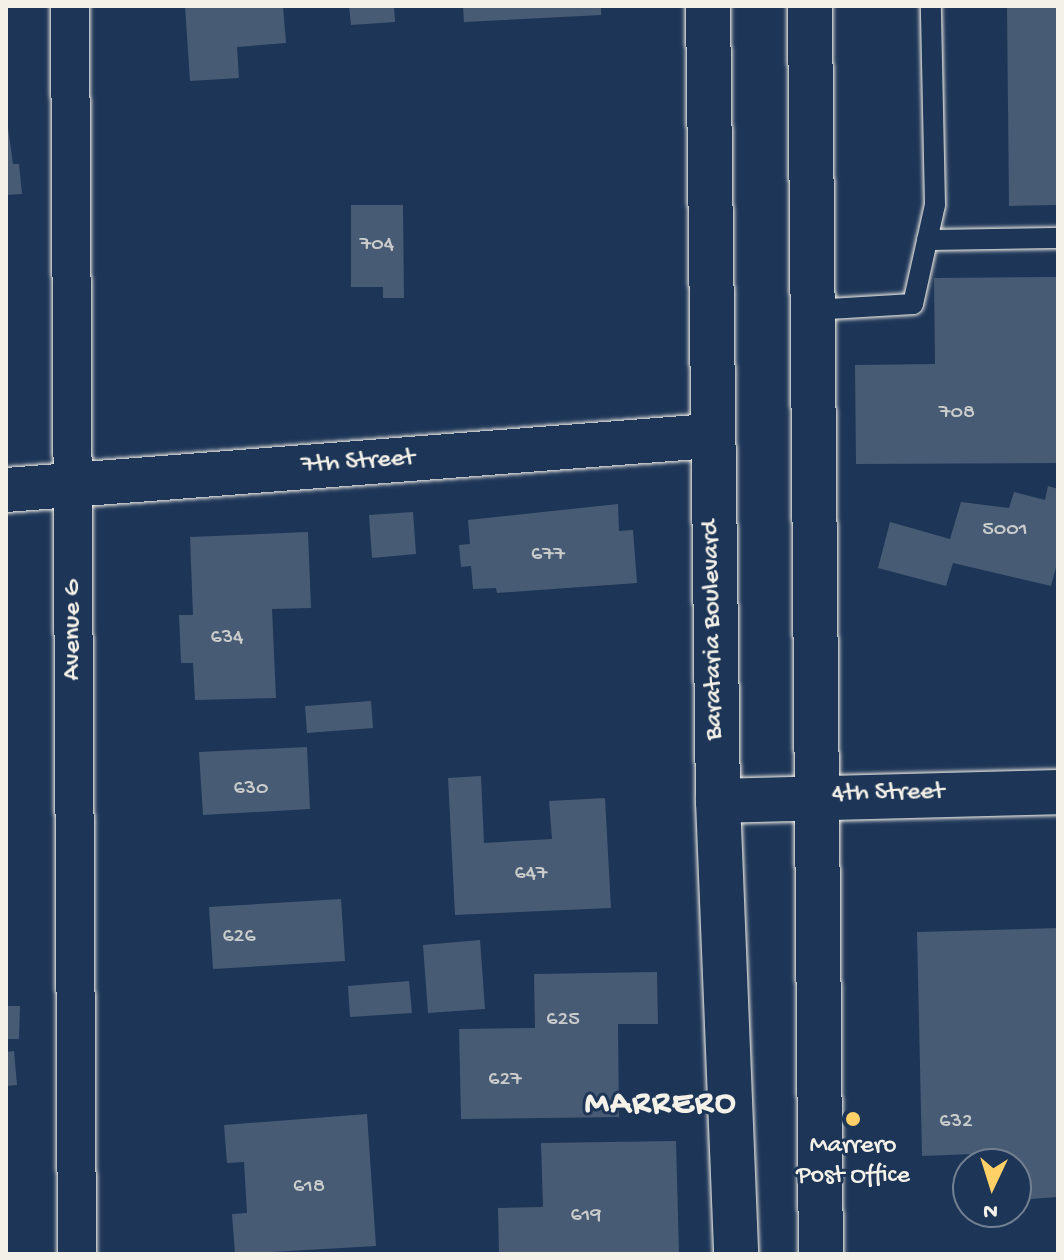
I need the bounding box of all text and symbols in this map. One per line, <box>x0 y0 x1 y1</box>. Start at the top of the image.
house number: 704 <box>360 233 394 259</box>
house number: 708 <box>939 401 975 427</box>
street label: 7th Street <box>300 443 416 483</box>
house number: 5001 <box>982 518 1028 544</box>
street label: Barataria Boulevard <box>696 520 732 740</box>
house number: 677 <box>531 543 565 569</box>
street label: Avenue G <box>58 580 90 680</box>
house number: 634 <box>211 626 243 652</box>
house number: 630 <box>233 777 269 803</box>
street label: 4th Street <box>832 777 944 811</box>
house number: 647 <box>514 862 548 888</box>
house number: 626 <box>222 925 256 951</box>
house number: 625 <box>546 1008 580 1034</box>
house number: 627 <box>488 1068 522 1094</box>
district label: MARRERO <box>585 1086 737 1126</box>
marker: Marrero Post Office <box>844 1110 862 1128</box>
house number: 632 <box>939 1110 973 1136</box>
place label: Marrero Post Office <box>796 1131 910 1192</box>
north arrow <box>952 1148 1032 1228</box>
house number: 618 <box>293 1175 325 1201</box>
text: N <box>982 1196 999 1223</box>
house number: 619 <box>570 1204 602 1230</box>

